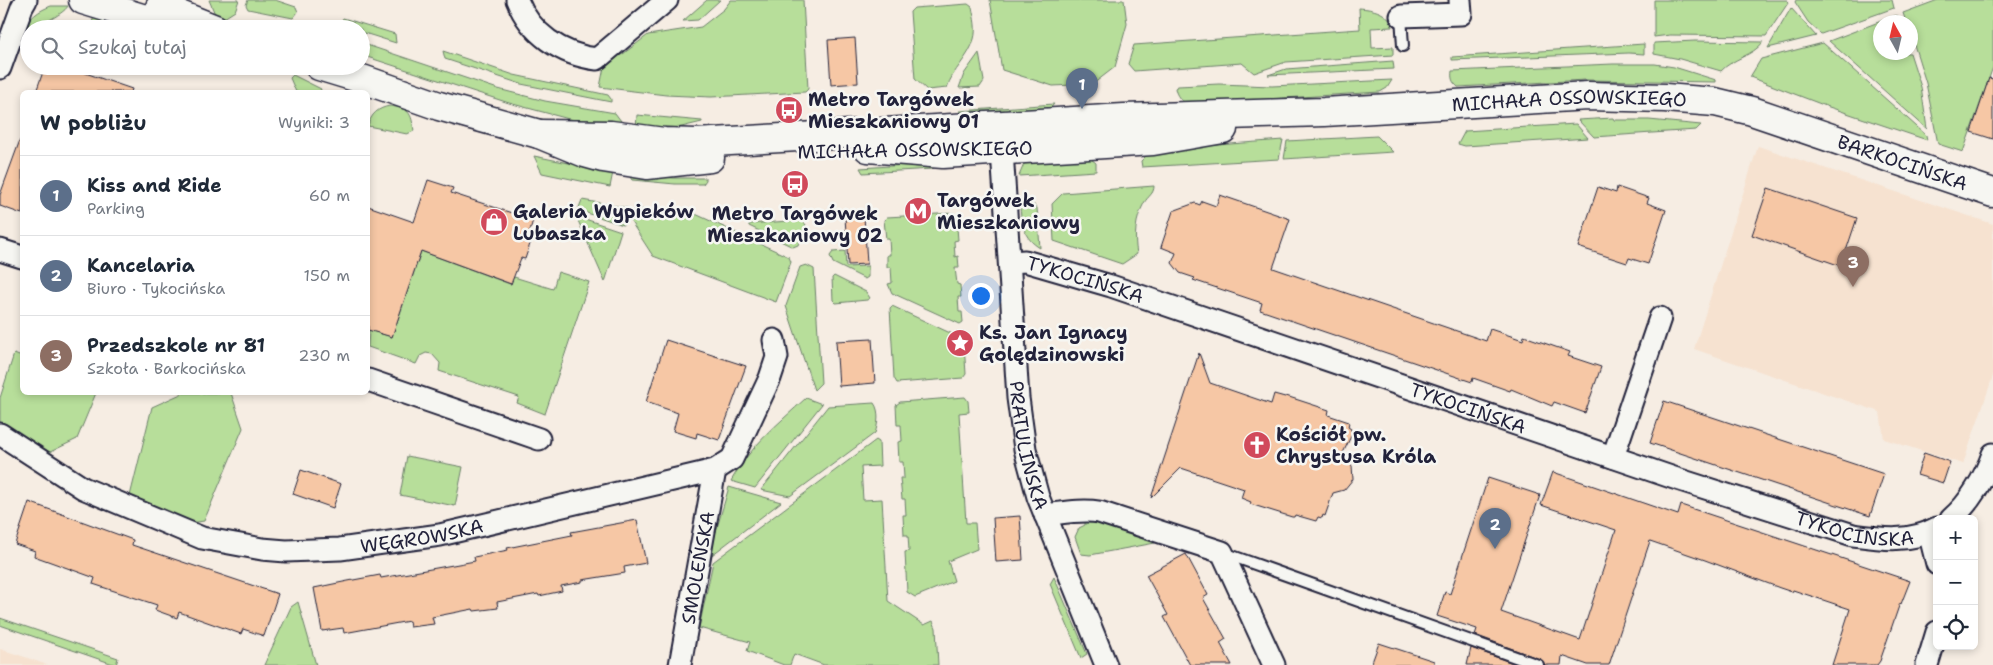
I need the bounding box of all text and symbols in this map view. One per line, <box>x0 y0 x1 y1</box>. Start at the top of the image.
north arrow <box>1873 15 1918 60</box>
search box <box>20 20 370 75</box>
icon: search <box>38 34 66 62</box>
text: Szukaj tutaj <box>78 35 187 60</box>
pin: 1 <box>1066 68 1098 109</box>
street label: MICHAŁA OSSOWSKIEGO <box>1451 83 1688 117</box>
place label: Metro Targówek Mieszkaniowy 01 <box>808 87 979 134</box>
bus stop icon: Metro Targówek Mieszkaniowy 01 <box>774 95 804 125</box>
text: W pobliżu <box>40 109 147 137</box>
text: Wyniki: 3 <box>278 112 350 133</box>
street label: BARKOCIŃSKA <box>1834 128 1971 196</box>
street label: MICHAŁA OSSOWSKIEGO <box>797 135 1033 165</box>
bus stop icon: Metro Targówek Mieszkaniowy 02 <box>780 169 810 199</box>
text: Kiss and Ride <box>87 173 222 198</box>
text: 1 <box>52 185 60 206</box>
text: 60 m <box>309 185 350 206</box>
place label: Targówek Mieszkaniowy <box>937 188 1080 235</box>
metro station icon: Targówek Mieszkaniowy <box>903 196 933 226</box>
text: Parking <box>87 198 145 219</box>
place label: Galeria Wypieków Lubaszka <box>513 199 695 246</box>
place label: Metro Targówek Mieszkaniowy 02 <box>707 201 883 248</box>
shop icon: Galeria Wypieków Lubaszka <box>479 207 509 237</box>
pin: 3 <box>1837 246 1869 287</box>
street label: TYKOCIŃSKA <box>1024 250 1147 309</box>
text: Kancelaria <box>87 253 195 278</box>
text: 2 <box>50 265 62 286</box>
text: 150 m <box>303 265 350 286</box>
text: Biuro · Tykocińska <box>87 278 225 299</box>
your location <box>968 283 994 309</box>
place label: Ks. Jan Ignacy Golędzinowski <box>979 320 1128 367</box>
place icon: Ks. Jan Ignacy Golędzinowski <box>945 328 975 358</box>
text: Przedszkole nr 81 <box>87 333 265 358</box>
text: 3 <box>50 345 62 366</box>
text: 230 m <box>298 345 350 366</box>
text: Szkoła · Barkocińska <box>87 358 246 379</box>
street label: TYKOCIŃSKA <box>1407 376 1530 439</box>
street label: PRATULIŃSKA <box>1004 380 1055 514</box>
place label: Kościół pw. Chrystusa Króla <box>1276 422 1436 469</box>
church icon: Kościół pw. Chrystusa Króla <box>1242 430 1272 460</box>
street label: TYKOCIŃSKA <box>1792 505 1916 551</box>
pin: 2 <box>1479 508 1511 549</box>
street label: SMOLEŃSKA <box>675 509 720 626</box>
street label: WĘGROWSKA <box>359 513 486 559</box>
map controls <box>1933 515 1978 650</box>
button: + <box>1933 515 1978 560</box>
button: − <box>1933 560 1978 605</box>
button: locate <box>1933 605 1978 650</box>

